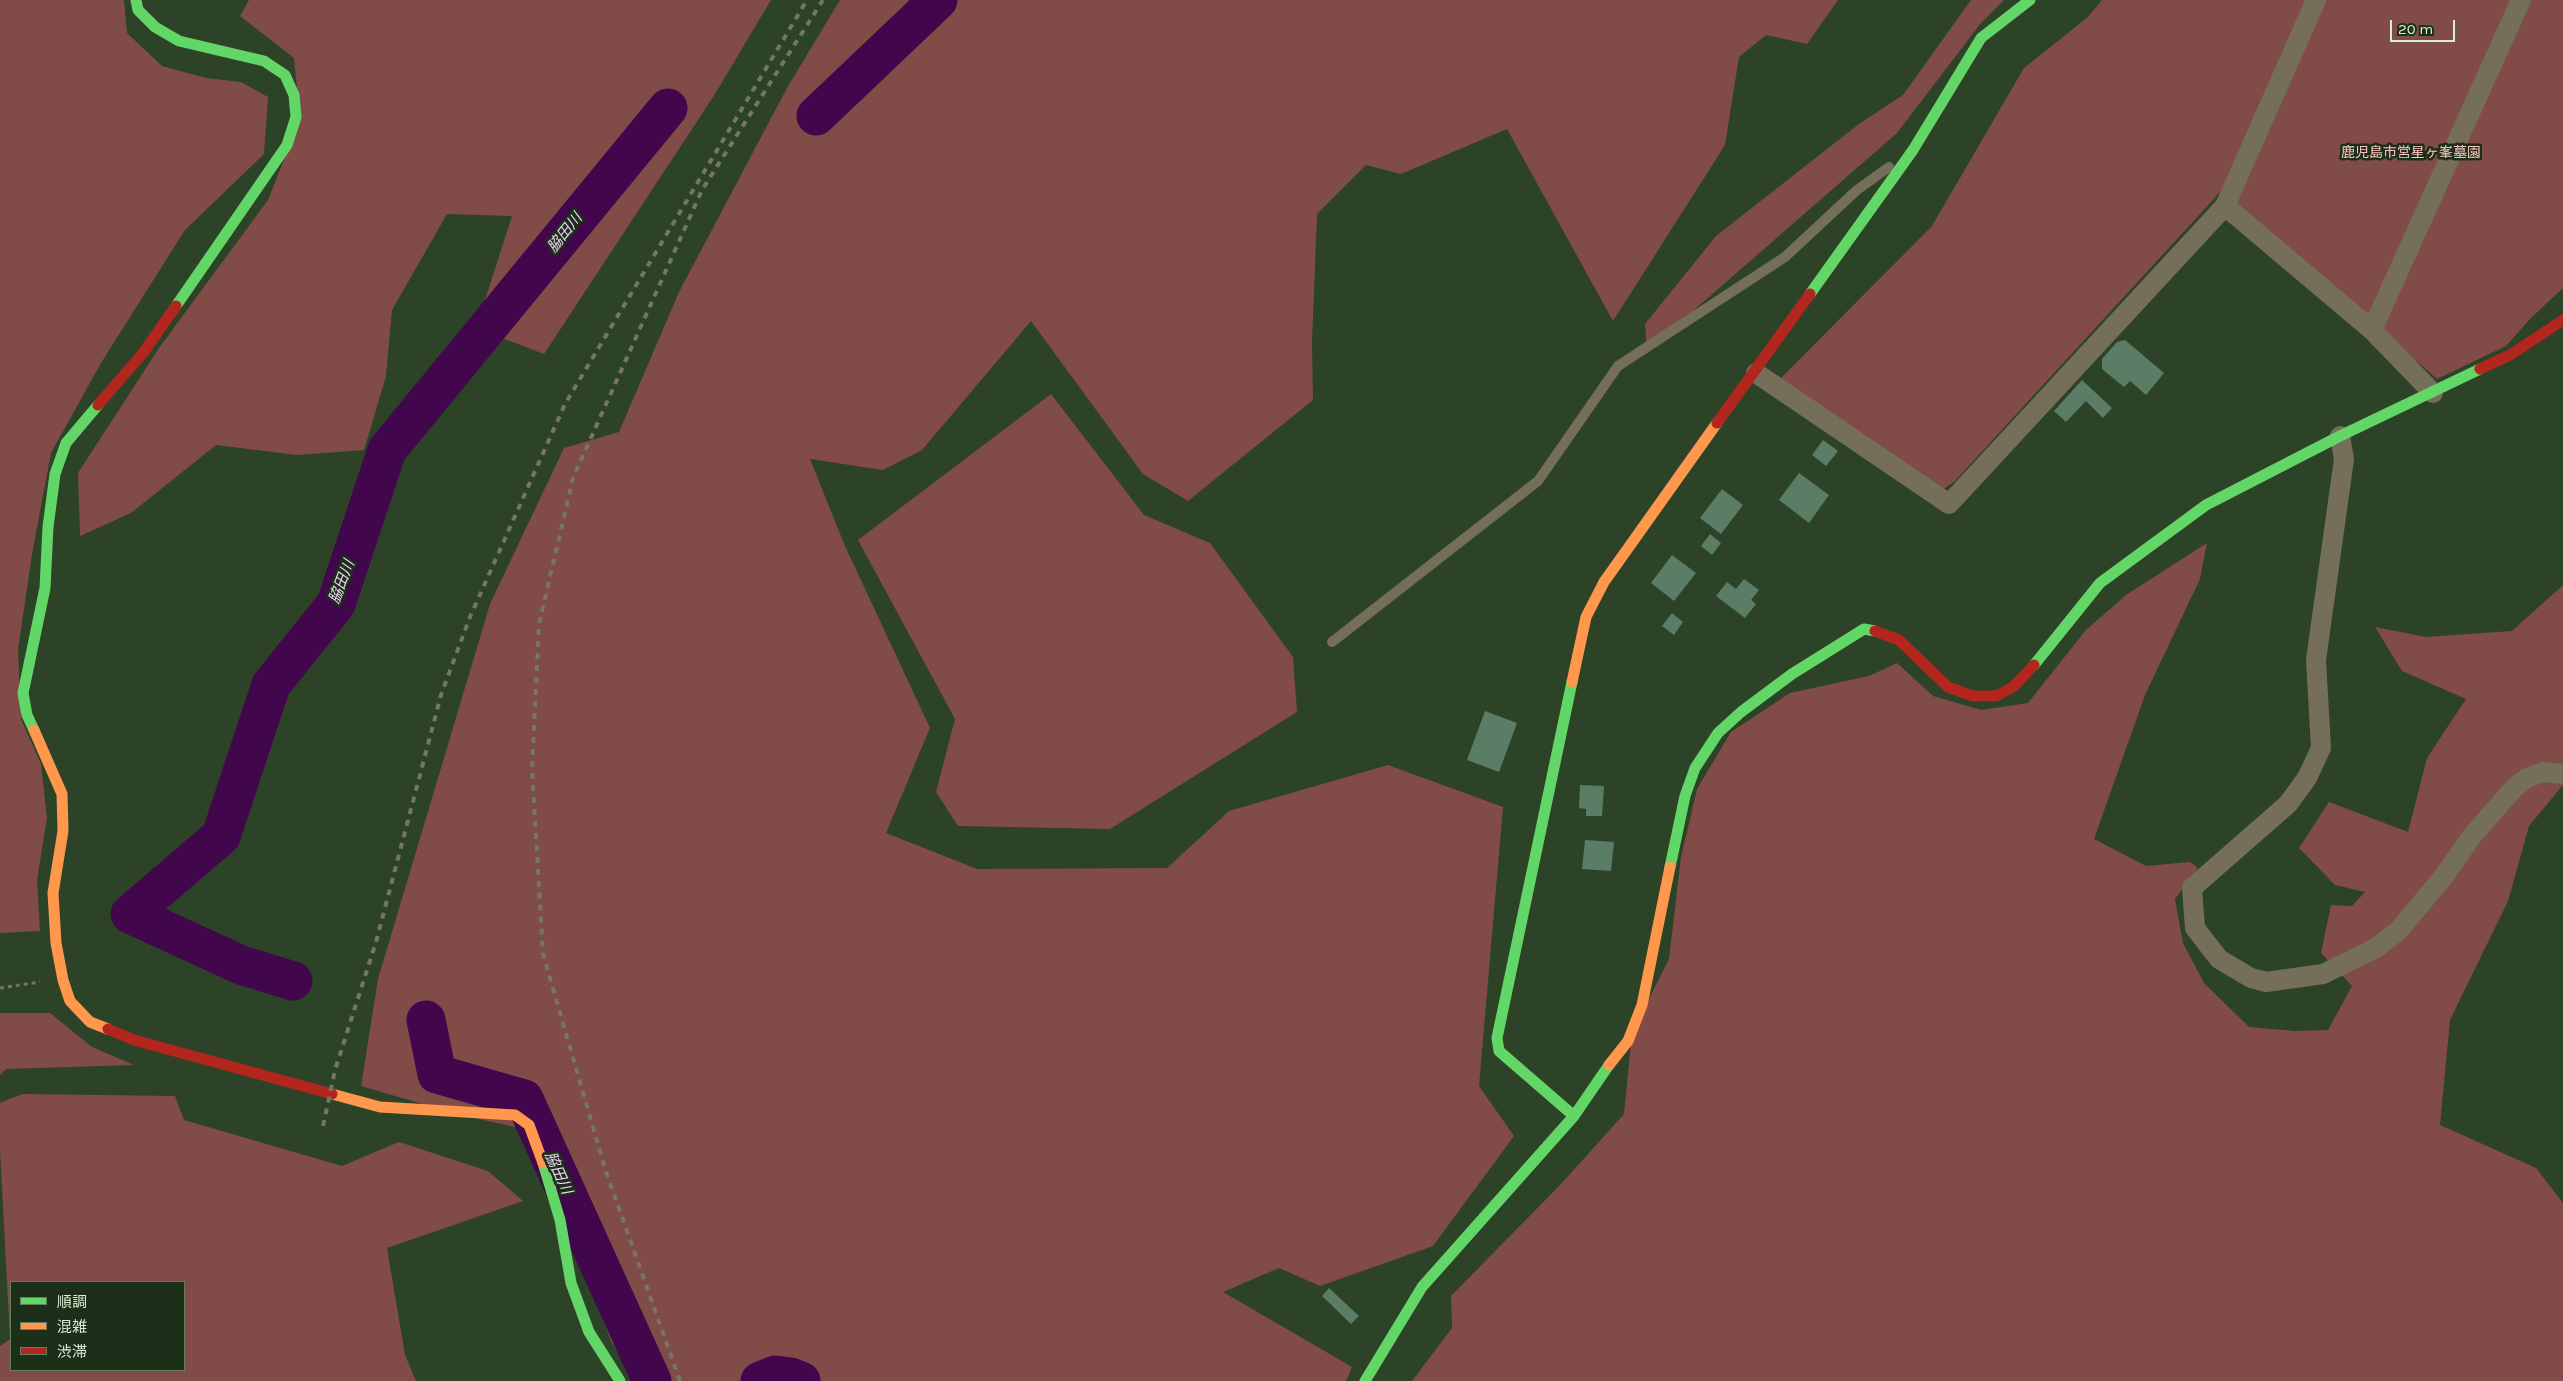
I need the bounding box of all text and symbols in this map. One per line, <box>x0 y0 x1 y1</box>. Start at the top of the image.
scale bar <box>2393 10 2458 42</box>
text: 20 m <box>2398 20 2433 38</box>
park label: 鹿児島市営星ヶ峯墓園 <box>2341 145 2481 161</box>
water label: 脇田川 <box>544 210 586 256</box>
water label: 脇田川 <box>326 558 358 606</box>
water label: 脇田川 <box>541 1149 575 1197</box>
legend <box>10 1281 185 1371</box>
text: 順調 <box>57 1293 87 1311</box>
text: 混雑 <box>57 1318 87 1336</box>
text: 渋滞 <box>57 1343 87 1361</box>

